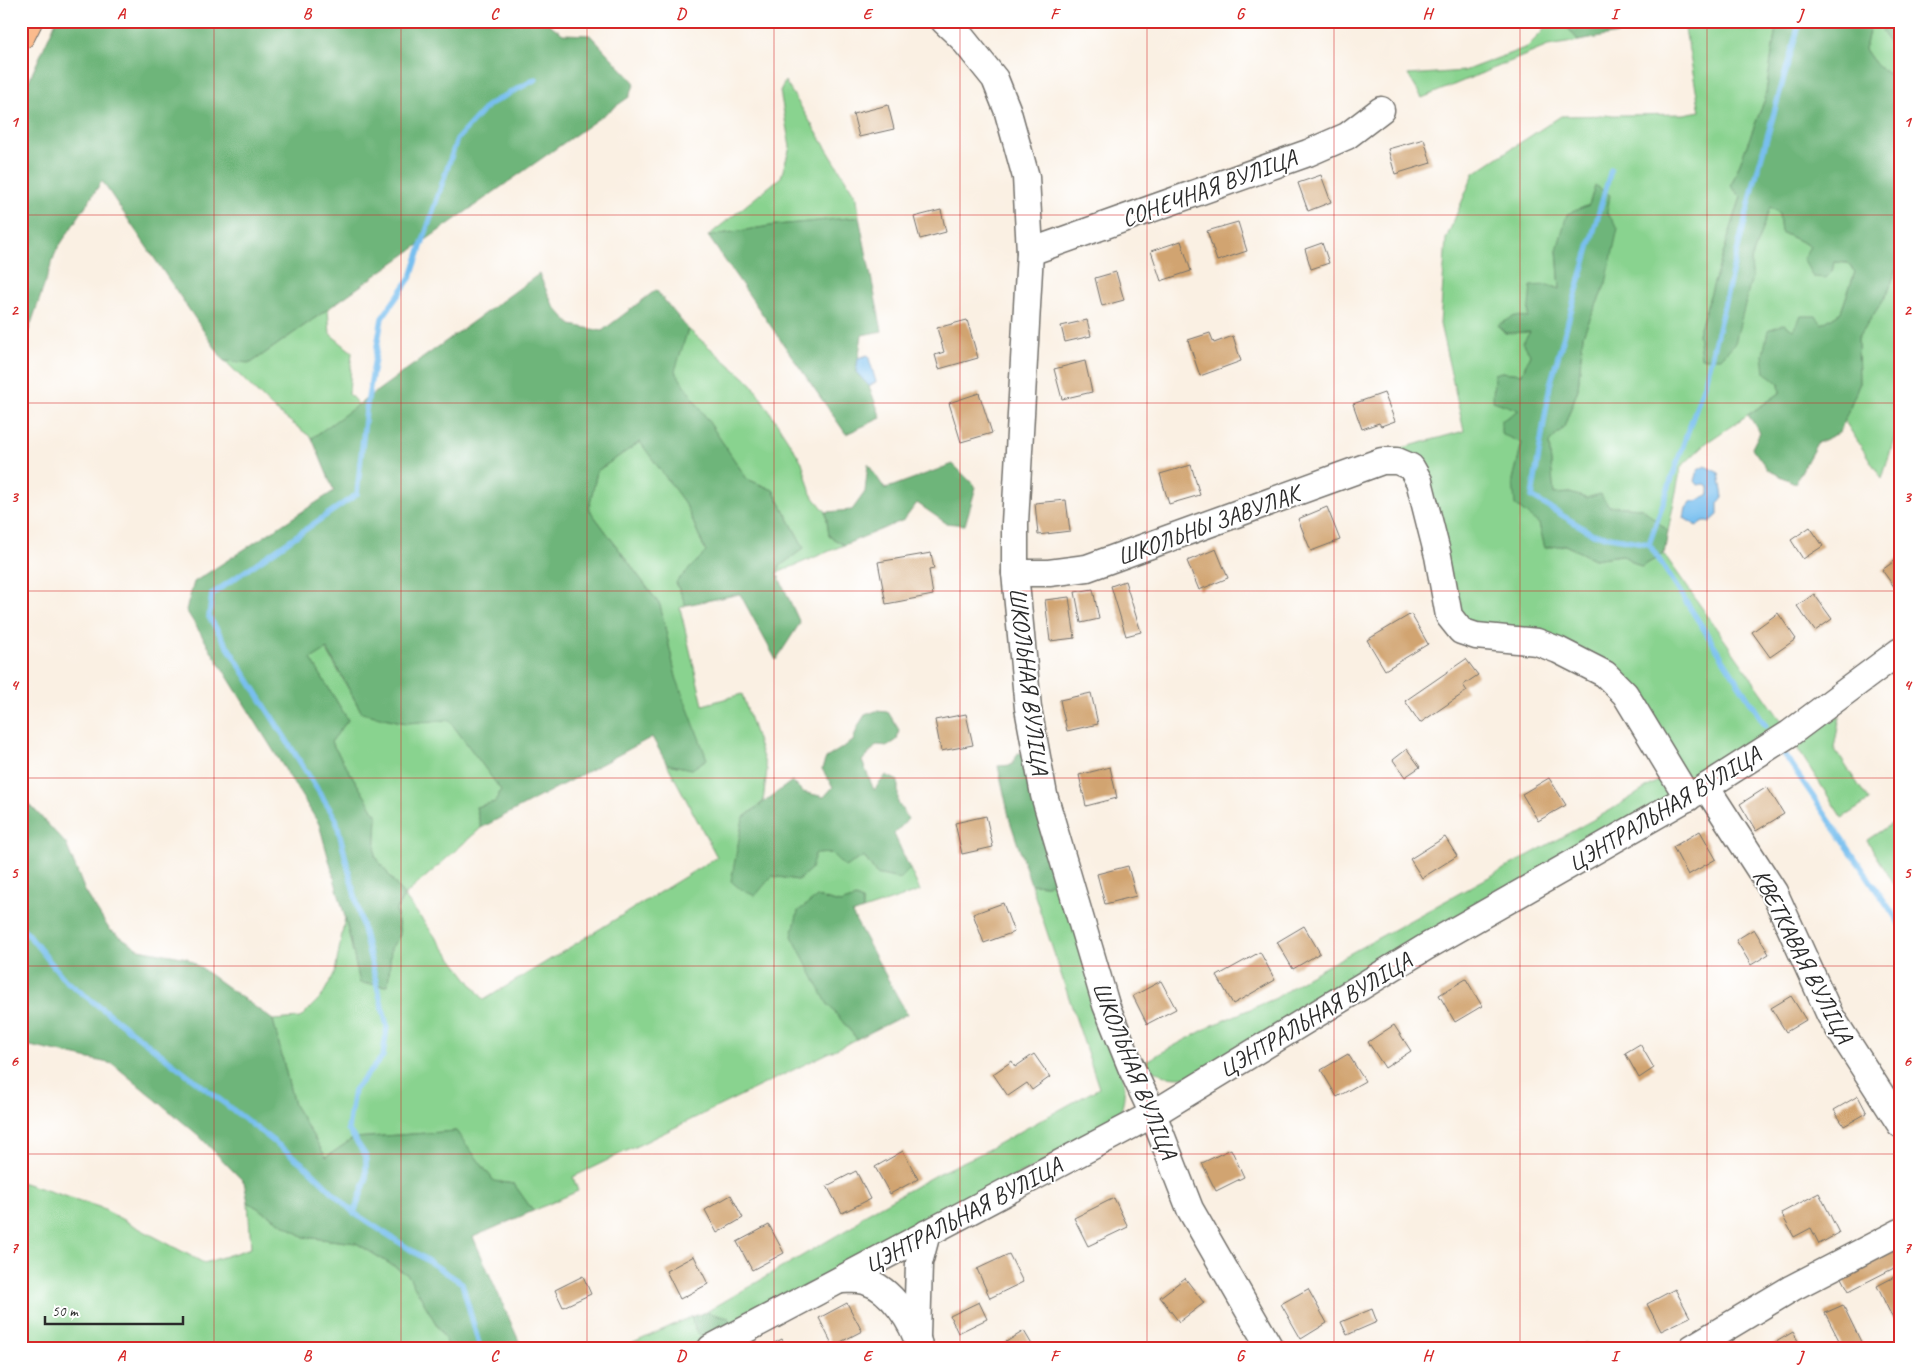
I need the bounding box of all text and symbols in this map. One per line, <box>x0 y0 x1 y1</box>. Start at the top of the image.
text: A <box>117 4 127 24</box>
text: B <box>303 4 313 24</box>
text: C <box>490 4 500 24</box>
text: D <box>676 4 687 24</box>
text: E <box>863 4 874 24</box>
text: F <box>1050 4 1061 24</box>
text: G <box>1236 4 1246 24</box>
text: H <box>1422 4 1434 24</box>
text: I <box>1611 4 1621 24</box>
text: J <box>1796 4 1805 24</box>
text: 1 <box>10 112 19 132</box>
text: 1 <box>1903 112 1912 132</box>
street label: СОНЕЧНАЯ ВУЛІЦА <box>1117 142 1301 234</box>
text: 2 <box>10 300 19 320</box>
text: 2 <box>1903 300 1912 320</box>
street label: ШКОЛЬНЫ ЗАВУЛАК <box>1113 476 1308 572</box>
text: 3 <box>10 487 19 507</box>
text: 3 <box>1903 487 1912 507</box>
street label: ШКОЛЬНАЯ ВУЛІЦА <box>1003 586 1055 777</box>
text: 4 <box>10 675 19 695</box>
text: 4 <box>1903 675 1912 695</box>
street label: ЦЭНТРАЛЬНАЯ ВУЛІЦА <box>1562 739 1767 878</box>
text: 5 <box>11 863 20 883</box>
text: 5 <box>1904 863 1913 883</box>
street label: КВЕТКАВАЯ ВУЛІЦА <box>1746 864 1860 1049</box>
street label: ЦЭНТРАЛЬНАЯ ВУЛІЦА <box>1213 945 1418 1084</box>
street label: ШКОЛЬНАЯ ВУЛІЦА <box>1086 977 1185 1164</box>
text: 6 <box>10 1051 19 1071</box>
text: 6 <box>1903 1051 1912 1071</box>
street label: ЦЭНТРАЛЬНАЯ ВУЛІЦА <box>859 1150 1068 1280</box>
text: 7 <box>10 1238 19 1258</box>
text: 7 <box>1903 1238 1912 1258</box>
scale bar <box>45 1294 182 1326</box>
text: 50 m <box>52 1302 79 1321</box>
text: A <box>117 1346 127 1366</box>
text: B <box>303 1346 313 1366</box>
text: C <box>490 1346 500 1366</box>
text: D <box>676 1346 687 1366</box>
text: E <box>863 1346 874 1366</box>
text: F <box>1050 1346 1061 1366</box>
text: G <box>1236 1346 1246 1366</box>
text: H <box>1422 1346 1434 1366</box>
text: I <box>1611 1346 1621 1366</box>
text: J <box>1796 1346 1805 1366</box>

